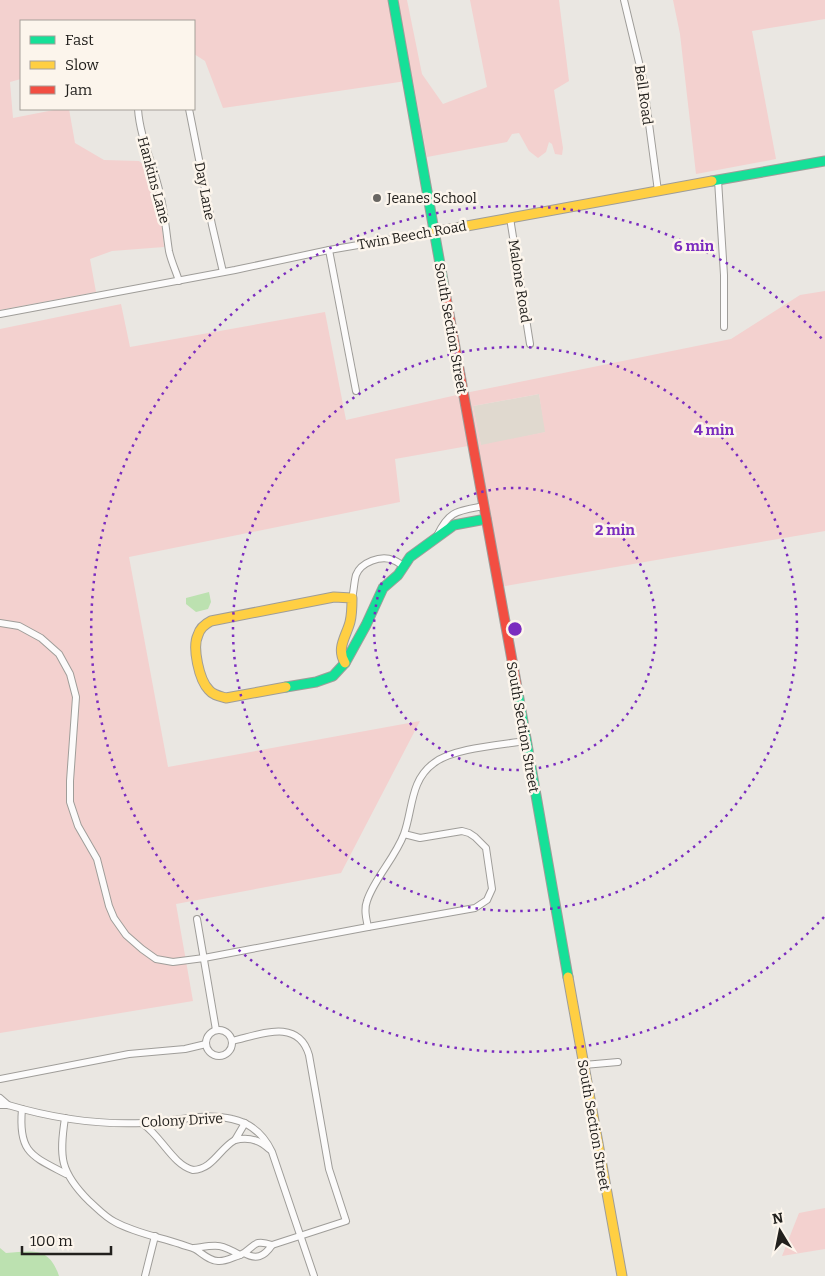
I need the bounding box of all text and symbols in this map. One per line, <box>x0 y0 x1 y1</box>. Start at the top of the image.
legend <box>20 20 195 110</box>
text: Fast <box>65 31 94 49</box>
text: Slow <box>65 56 100 74</box>
street label: Bell Road <box>631 64 656 126</box>
text: Jam <box>64 81 93 99</box>
street label: Hankins Lane <box>134 135 173 226</box>
street label: Day Lane <box>191 161 218 222</box>
place label: Jeanes School <box>386 190 477 207</box>
marker: Jeanes School <box>371 192 383 204</box>
street label: Twin Beech Road <box>356 218 468 253</box>
text: 6 min <box>674 237 714 255</box>
street label: Malone Road <box>505 238 534 324</box>
street label: South Section Street <box>431 261 470 395</box>
text: 4 min <box>694 421 735 439</box>
text: 2 min <box>595 521 635 539</box>
centre of rings <box>506 620 524 638</box>
street label: South Section Street <box>503 660 542 794</box>
street label: South Section Street <box>574 1058 613 1192</box>
street label: Colony Drive <box>141 1110 223 1131</box>
north arrow <box>755 1206 805 1256</box>
text: N <box>771 1209 785 1228</box>
scale bar <box>22 1224 111 1256</box>
text: 100 m <box>30 1232 73 1250</box>

